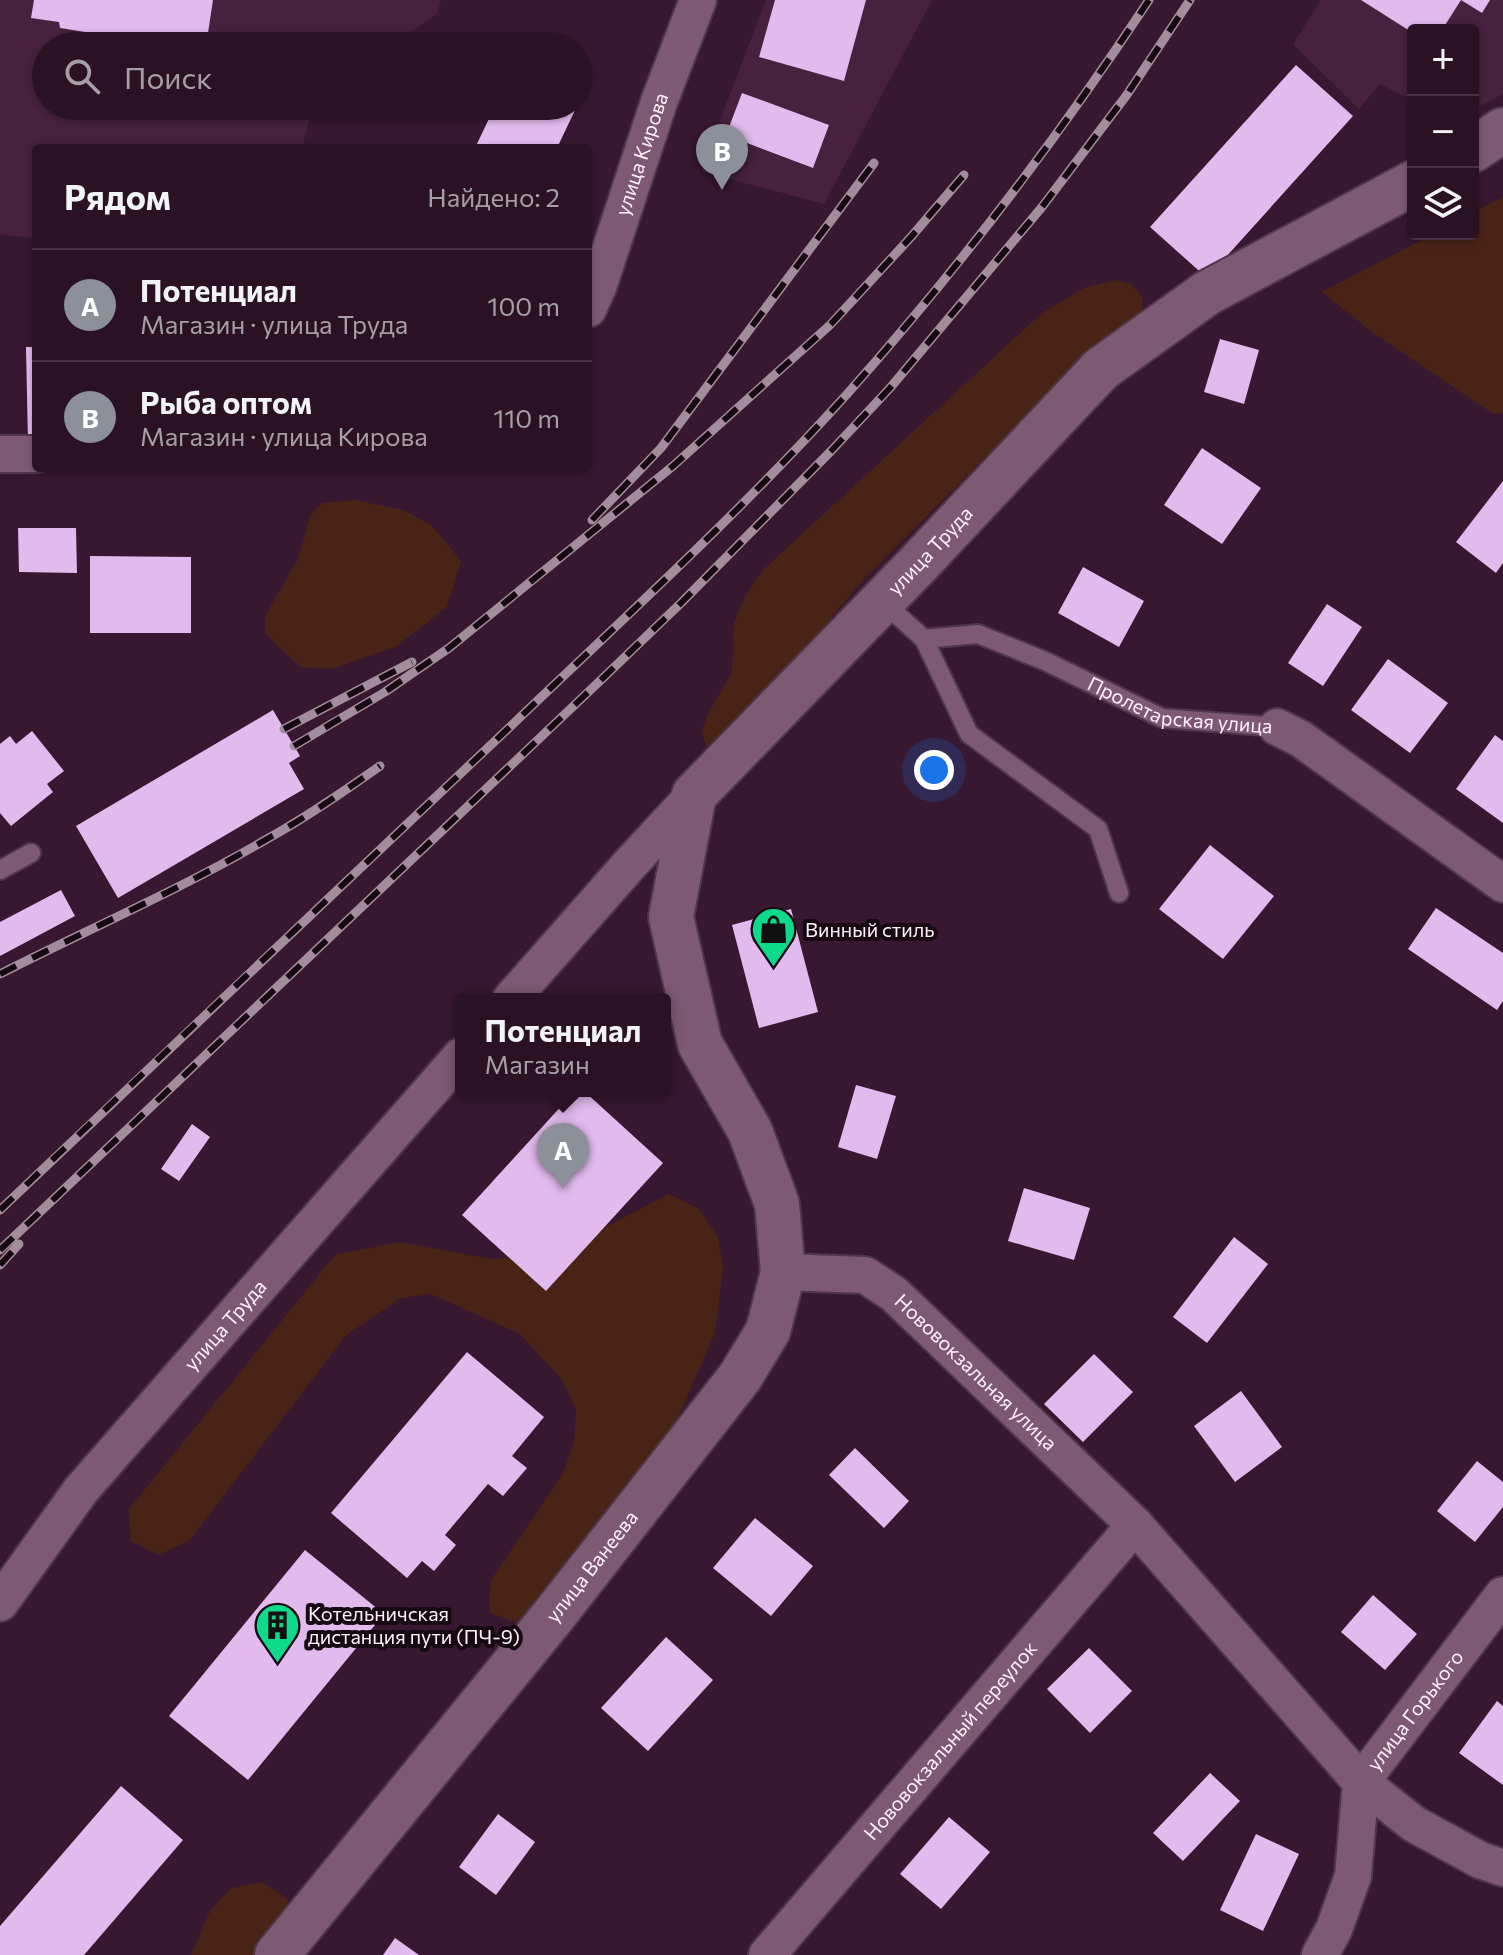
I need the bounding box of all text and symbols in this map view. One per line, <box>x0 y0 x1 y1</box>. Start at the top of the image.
map controls <box>1407 24 1479 240</box>
button: + <box>1407 24 1479 96</box>
search box <box>32 32 592 120</box>
icon: search <box>60 54 104 98</box>
text: Поиск <box>124 58 212 95</box>
street label: улица Кирова <box>609 89 673 218</box>
button: − <box>1407 96 1479 168</box>
pin: B <box>696 124 748 190</box>
button: layers <box>1407 168 1479 240</box>
text: Рядом <box>64 175 171 217</box>
text: Найдено: 2 <box>427 181 560 212</box>
text: Потенциал <box>140 271 297 308</box>
text: A <box>81 290 99 321</box>
text: 100 m <box>487 290 560 321</box>
text: Магазин · улица Труда <box>140 308 408 339</box>
text: Рыба оптом <box>140 383 312 420</box>
text: B <box>81 402 99 433</box>
text: 110 m <box>493 402 560 433</box>
text: Магазин · улица Кирова <box>140 420 428 451</box>
street label: улица Труда <box>882 501 977 599</box>
street label: Пролетарская улица <box>1084 671 1274 738</box>
your location <box>914 750 954 790</box>
shop icon: Винный стиль <box>750 906 798 969</box>
place label: Винный стиль <box>805 917 935 941</box>
popup <box>455 993 671 1097</box>
text: Потенциал <box>485 1011 641 1048</box>
text: Магазин <box>485 1048 590 1079</box>
pin: A <box>537 1123 589 1189</box>
street label: улица Труда <box>178 1274 271 1375</box>
street label: Нововокзальная улица <box>890 1288 1063 1455</box>
street label: улица Ванеева <box>540 1505 642 1627</box>
place label: Котельничская дистанция пути (ПЧ-9) <box>308 1601 520 1648</box>
building icon: Котельничская дистанция пути (ПЧ-9) <box>253 1602 301 1665</box>
street label: Нововокзальный переулок <box>858 1636 1041 1844</box>
street label: улица Горького <box>1361 1645 1468 1775</box>

